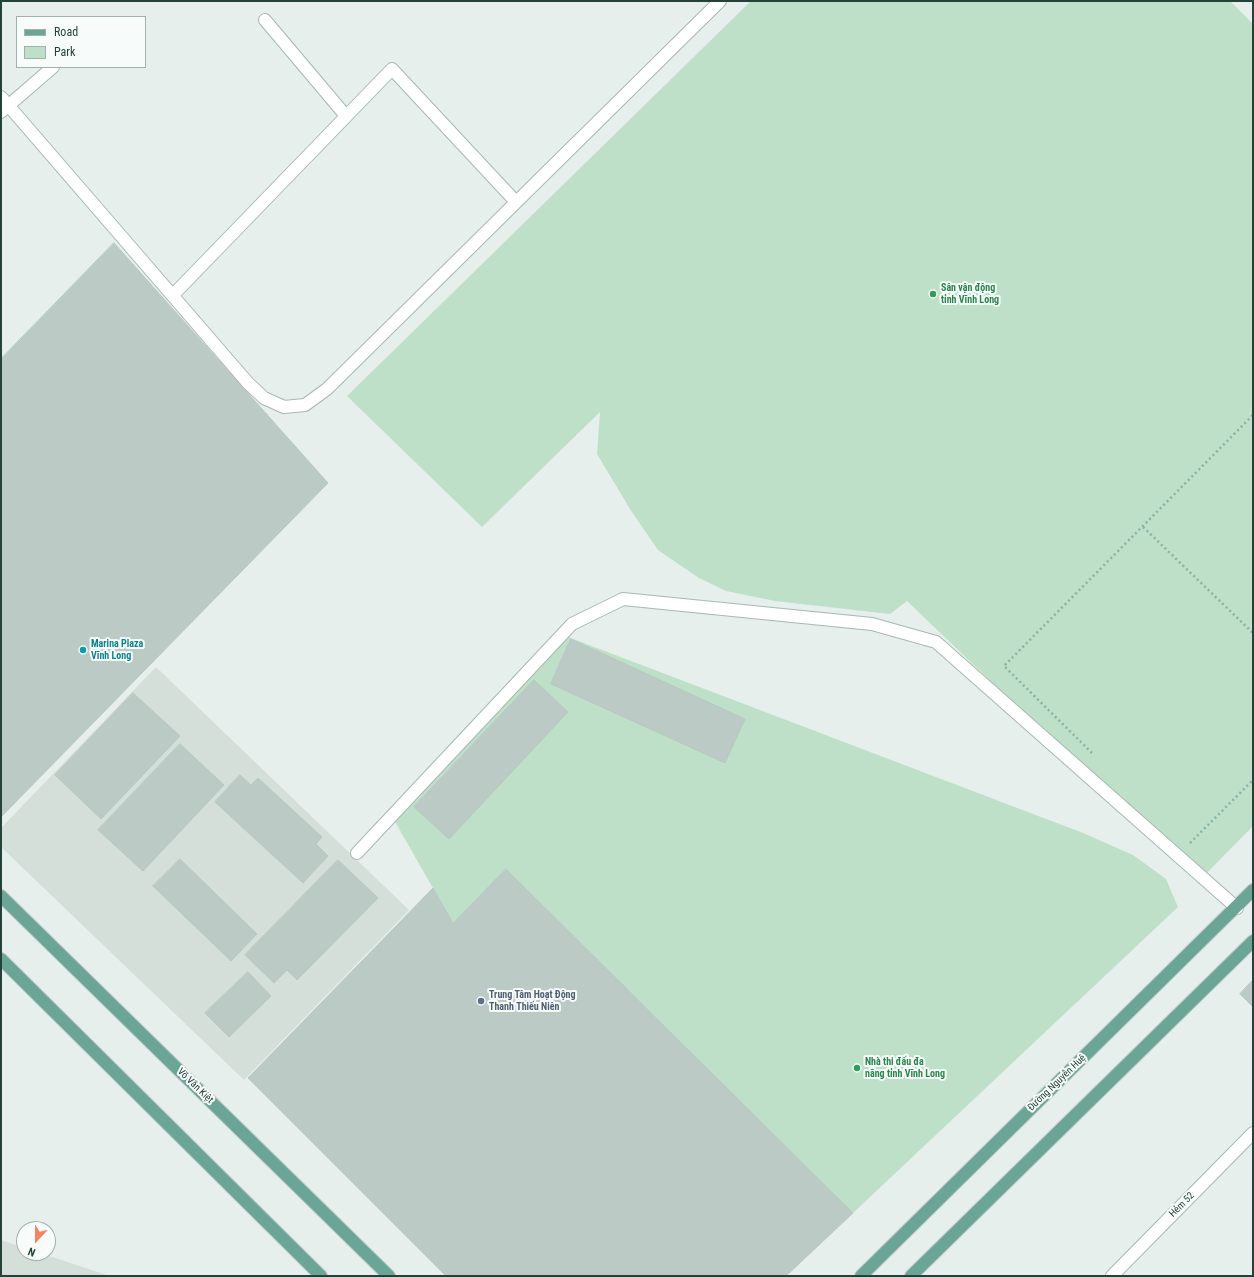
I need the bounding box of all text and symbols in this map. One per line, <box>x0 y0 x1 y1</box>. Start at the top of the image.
legend <box>16 16 146 68</box>
text: Road <box>54 25 78 39</box>
text: Park <box>54 45 75 59</box>
place label: Sân vận động tỉnh Vĩnh Long <box>941 282 999 306</box>
marker: Sân vận động tỉnh Vĩnh Long <box>928 289 938 299</box>
place label: Marina Plaza Vĩnh Long <box>91 638 143 662</box>
marker: Marina Plaza Vĩnh Long <box>78 645 88 655</box>
place label: Trung Tâm Hoạt Động Thanh Thiếu Niên <box>489 989 576 1012</box>
marker: Trung Tâm Hoạt Động Thanh Thiếu Niên <box>476 996 486 1006</box>
street label: Đường Nguyễn Huệ <box>1025 1052 1089 1114</box>
place label: Nhà thi đấu đa năng tỉnh Vĩnh Long <box>865 1056 945 1080</box>
marker: Nhà thi đấu đa năng tỉnh Vĩnh Long <box>852 1063 862 1073</box>
street label: Võ Văn Kiệt <box>175 1066 215 1106</box>
street label: Hẻm 52 <box>1167 1190 1197 1220</box>
north arrow <box>16 1221 56 1261</box>
text: N <box>26 1244 37 1259</box>

